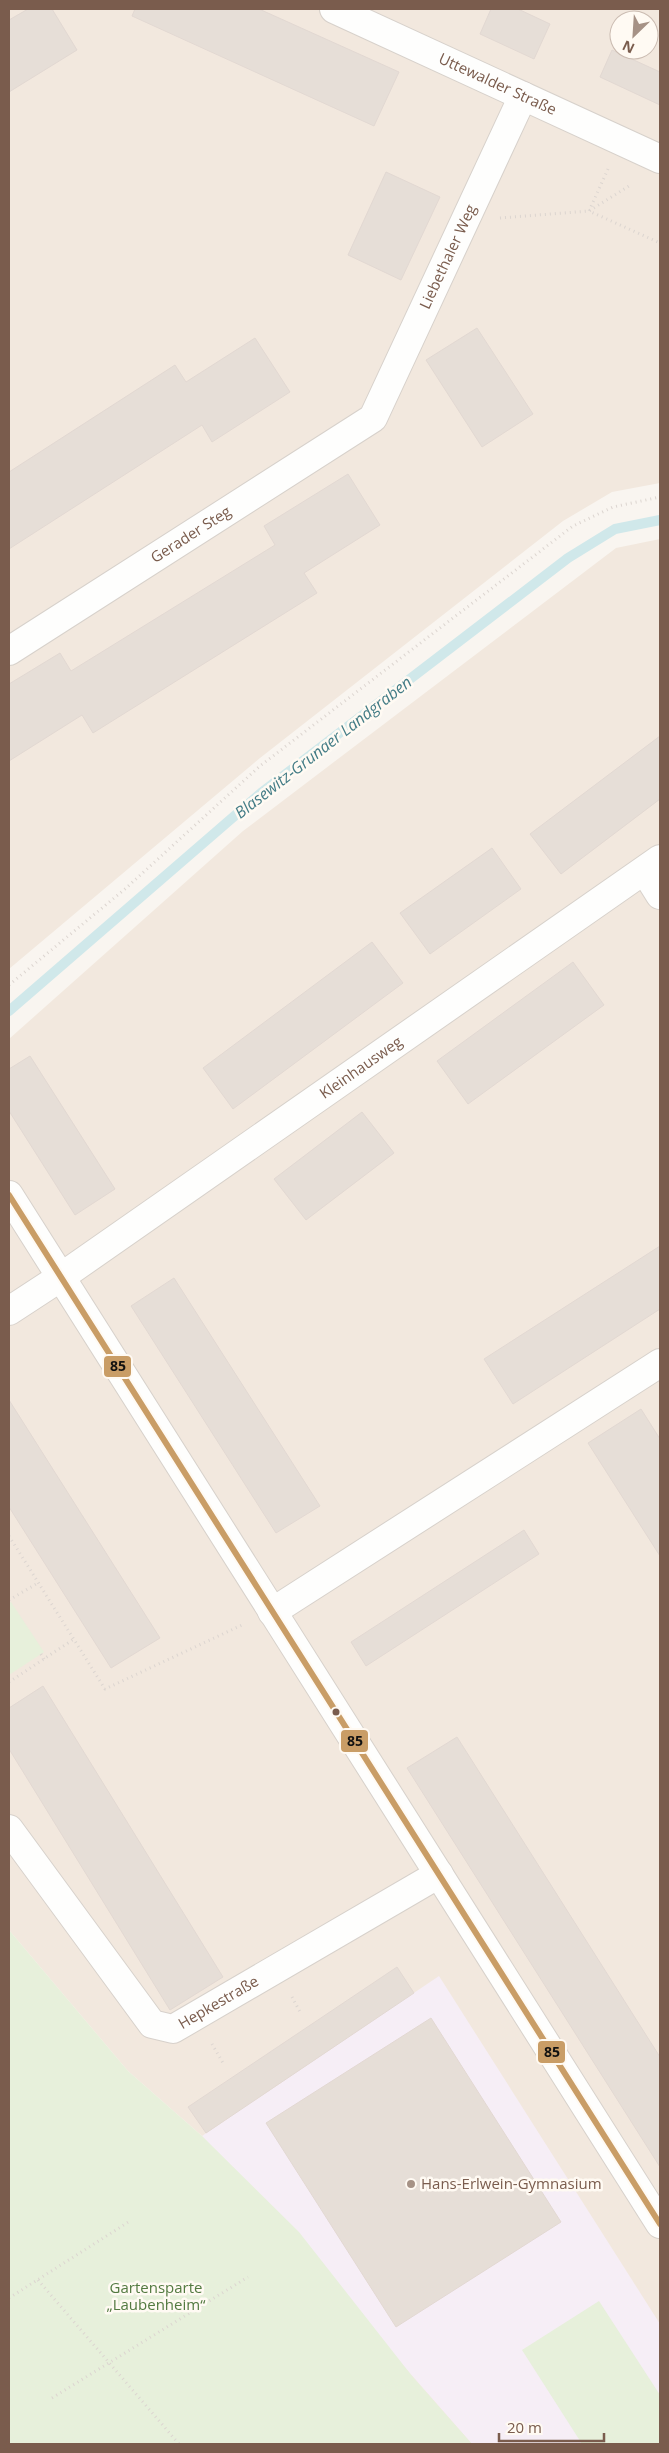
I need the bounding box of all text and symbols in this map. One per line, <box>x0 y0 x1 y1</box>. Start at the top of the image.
north arrow <box>609 10 659 60</box>
text: N <box>619 36 637 58</box>
street label: Uttewalder Straße <box>436 48 560 119</box>
street label: Liebethaler Weg <box>414 201 480 312</box>
street label: Gerader Steg <box>146 501 234 567</box>
water label: Blasewitz‐Grunaer Landgraben <box>230 671 416 823</box>
street label: Kleinhausweg <box>315 1031 406 1103</box>
line badge: 85 <box>103 1355 132 1378</box>
text: 85 <box>110 1356 126 1375</box>
unlabelled marker <box>331 1707 341 1717</box>
line badge: 85 <box>340 1729 369 1753</box>
text: 85 <box>347 1731 363 1750</box>
street label: Hepkestraße <box>174 1970 262 2033</box>
line badge: 85 <box>537 2040 566 2064</box>
text: 85 <box>544 2042 560 2061</box>
place label: Hans-Erlwein-Gymnasium <box>421 2173 602 2193</box>
marker: Hans-Erlwein-Gymnasium <box>405 2178 417 2190</box>
park label: Gartensparte „Laubenheim“ <box>107 2277 206 2314</box>
scale bar <box>499 2410 604 2442</box>
text: 20 m <box>507 2417 542 2437</box>

